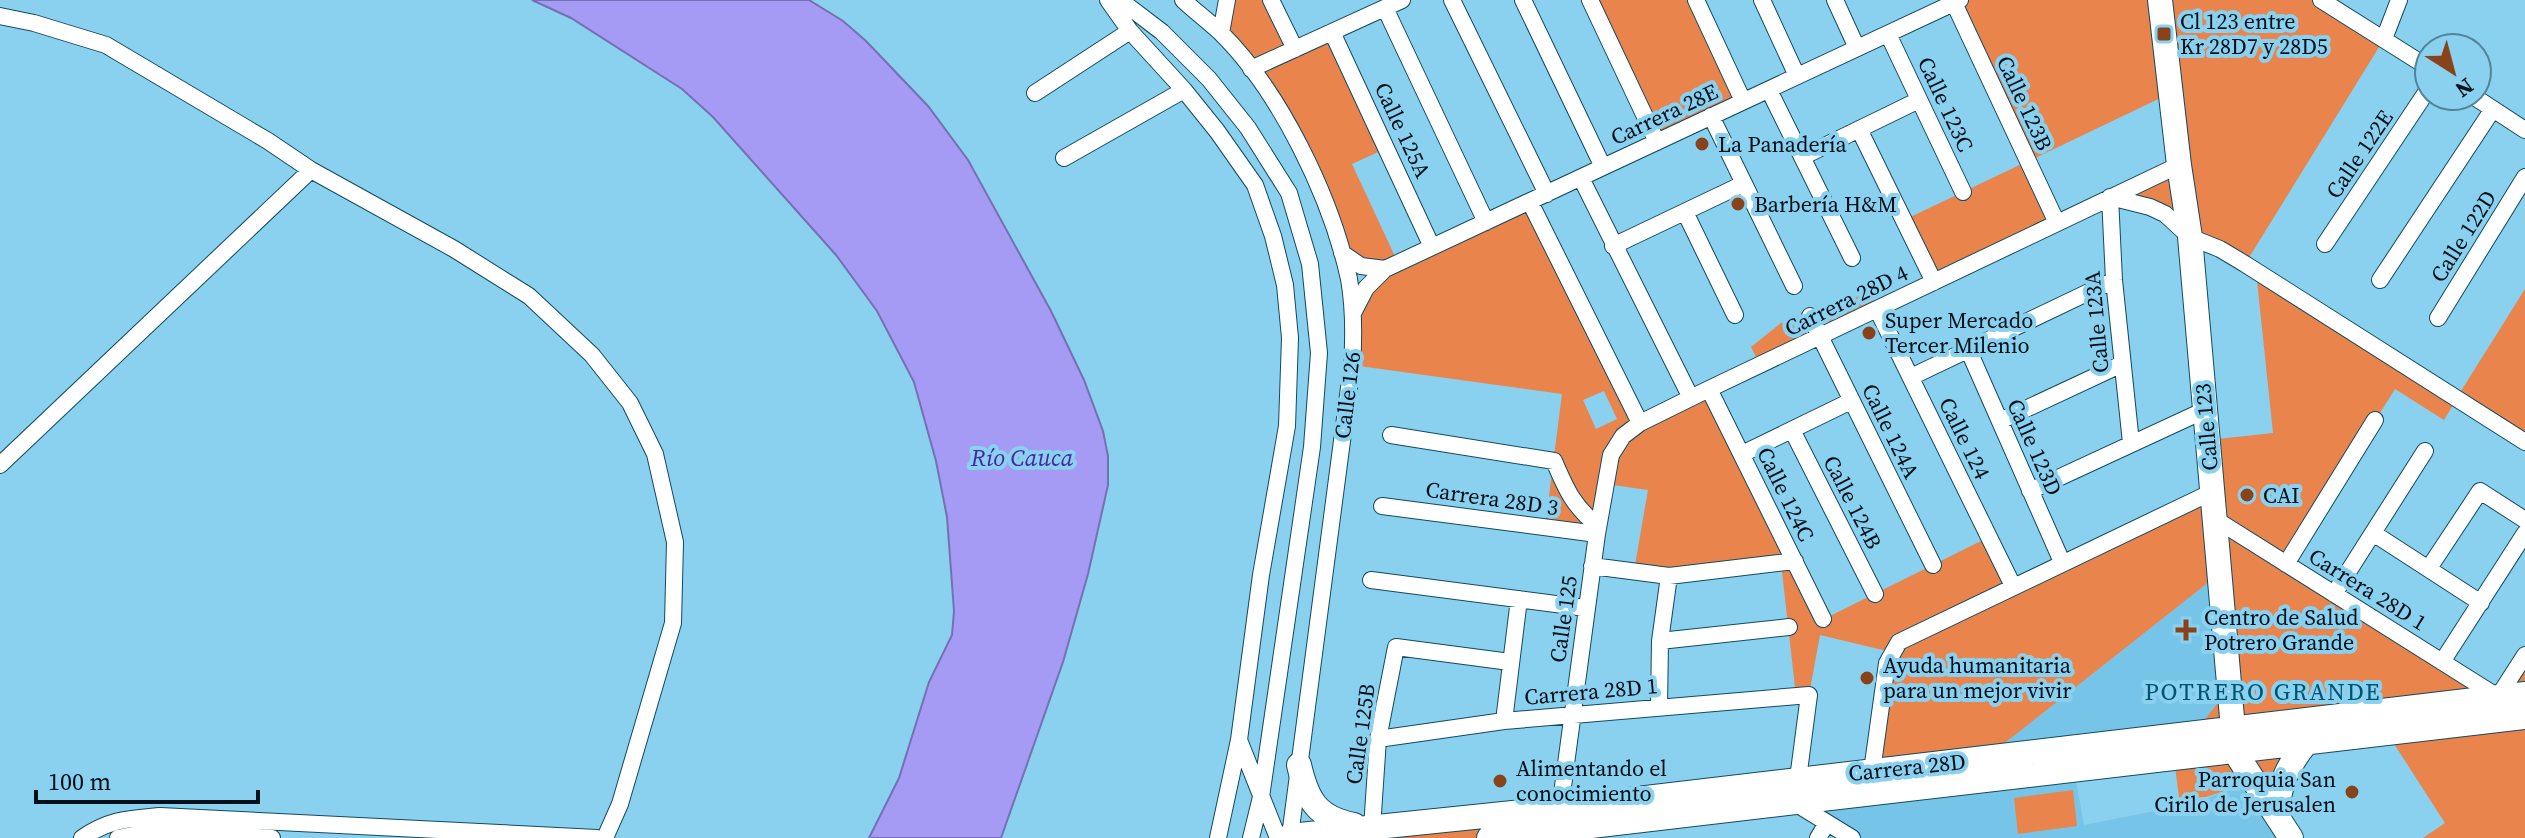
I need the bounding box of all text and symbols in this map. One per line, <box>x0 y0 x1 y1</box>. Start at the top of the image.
place label: Cl 123 entre Kr 28D7 y 28D5 <box>2180 6 2328 61</box>
marker: Cl 123 entre Kr 28D7 y 28D5 <box>2155 25 2173 43</box>
north arrow <box>2413 32 2493 112</box>
street label: Calle 123B <box>1990 51 2060 155</box>
street label: Calle 123C <box>1911 52 1981 156</box>
text: N <box>2449 71 2480 105</box>
street label: Carrera 28E <box>1605 76 1723 152</box>
street label: Calle 125A <box>1368 77 1438 183</box>
street label: Calle 122E <box>2318 104 2400 204</box>
place label: La Panadería <box>1718 129 1848 159</box>
marker: La Panadería <box>1693 135 1711 153</box>
street label: Calle 122D <box>2423 184 2503 288</box>
place label: Barbería H&M <box>1754 189 1897 219</box>
marker: Barbería H&M <box>1729 195 1747 213</box>
street label: Carrera 28D 4 <box>1779 257 1913 343</box>
street label: Calle 123A <box>2077 269 2115 374</box>
place label: Super Mercado Tercer Milenio <box>1885 305 2033 360</box>
marker: Super Mercado Tercer Milenio <box>1860 324 1878 342</box>
street label: Calle 126 <box>1327 350 1367 440</box>
street label: Calle 124A <box>1855 379 1927 484</box>
street label: Calle 123 <box>2187 382 2225 472</box>
street label: Calle 124 <box>1932 392 1998 484</box>
street label: Calle 123D <box>2000 394 2070 500</box>
water label: Río Cauca <box>970 441 1074 474</box>
street label: Calle 124C <box>1750 442 1822 546</box>
street label: Calle 124B <box>1817 450 1889 554</box>
street label: Carrera 28D 3 <box>1424 474 1560 522</box>
place label: CAI <box>2263 480 2299 510</box>
marker: CAI <box>2238 486 2256 504</box>
street label: Carrera 28D 1 <box>2303 541 2433 637</box>
street label: Calle 125 <box>1542 574 1584 664</box>
place label: Centro de Salud Potrero Grande <box>2204 602 2359 657</box>
marker: Centro de Salud Potrero Grande <box>2175 619 2197 641</box>
place label: Ayuda humanitaria para un mejor vivir <box>1883 650 2072 705</box>
marker: Ayuda humanitaria para un mejor vivir <box>1858 669 1876 687</box>
street label: Carrera 28D 1 <box>1523 670 1659 712</box>
district label: POTRERO GRANDE <box>2144 675 2382 708</box>
street label: Calle 125B <box>1338 682 1382 786</box>
street label: Carrera 28D <box>1847 746 1967 788</box>
place label: Alimentando el conocimiento <box>1516 753 1667 808</box>
scale bar <box>36 754 258 804</box>
place label: Parroquia San Cirilo de Jerusalen <box>2154 764 2336 819</box>
text: 100 m <box>48 765 111 798</box>
marker: Alimentando el conocimiento <box>1491 772 1509 790</box>
marker: Parroquia San Cirilo de Jerusalen <box>2343 783 2361 801</box>

